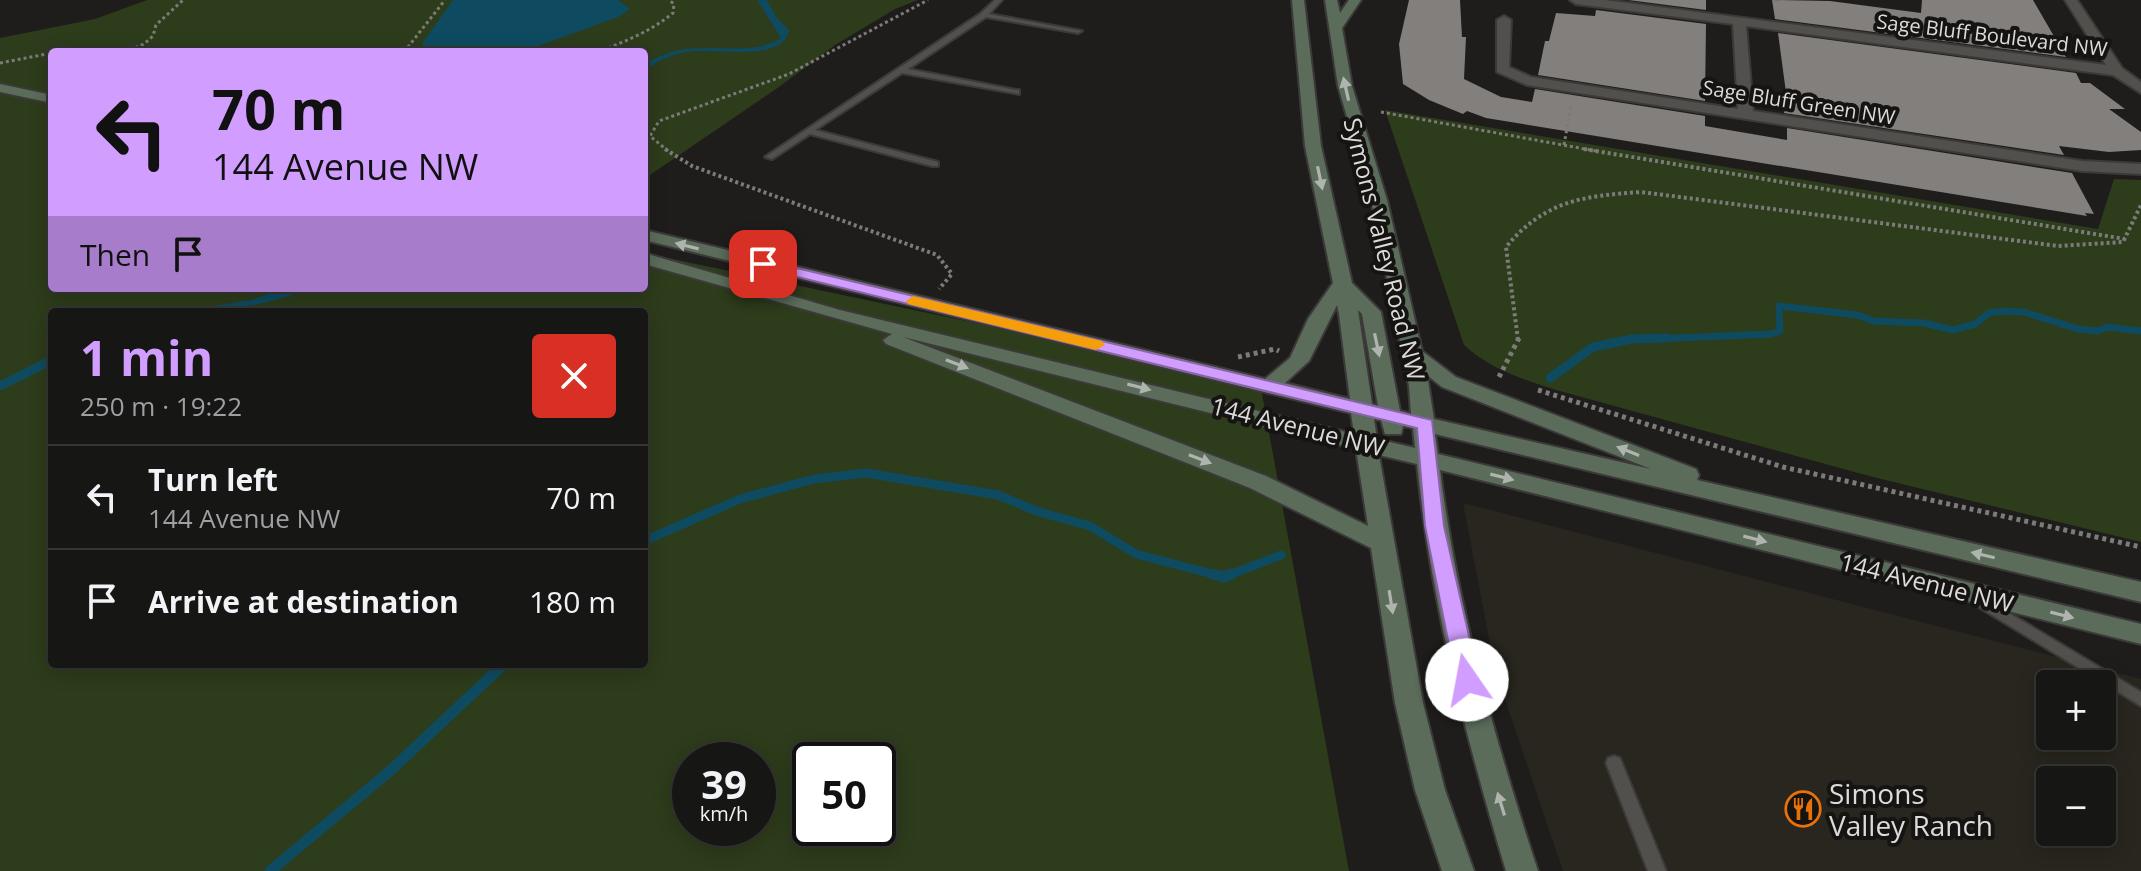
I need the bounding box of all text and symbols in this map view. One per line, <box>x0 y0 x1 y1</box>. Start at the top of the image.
street label: Sage Bluff Boulevard NW <box>1875 7 2109 63</box>
text: 70 m <box>212 70 346 146</box>
street label: Sage Bluff Green NW <box>1701 73 1898 131</box>
one-way arrow <box>1339 76 1352 101</box>
icon: left <box>80 80 184 184</box>
street label: Symons Valley Road NW <box>1336 114 1434 384</box>
text: 144 Avenue NW <box>212 142 478 191</box>
one-way arrow <box>1314 165 1327 190</box>
pin <box>729 230 797 298</box>
icon: arrive <box>166 232 210 276</box>
text: Then <box>80 234 150 275</box>
one-way arrow <box>674 239 699 251</box>
icon: arrive <box>741 242 785 286</box>
text: 1 min <box>80 325 213 390</box>
one-way arrow <box>1372 332 1384 357</box>
button: close <box>532 334 616 418</box>
one-way arrow <box>945 359 969 371</box>
one-way arrow <box>1127 382 1152 394</box>
text: 250 m · 19:22 <box>80 388 242 424</box>
street label: 144 Avenue NW <box>1208 389 1388 463</box>
one-way arrow <box>1616 444 1640 457</box>
one-way arrow <box>1188 453 1212 466</box>
text: Turn left <box>148 459 278 500</box>
one-way arrow <box>1490 471 1515 484</box>
icon: left <box>80 475 124 519</box>
text: 70 m <box>546 477 616 518</box>
text: 144 Avenue NW <box>148 500 340 536</box>
one-way arrow <box>1742 534 1767 546</box>
street label: 144 Avenue NW <box>1837 545 2017 619</box>
one-way arrow <box>1971 548 1996 561</box>
icon: arrive <box>80 579 124 623</box>
text: Arrive at destination <box>148 581 459 622</box>
text: 180 m <box>529 581 616 622</box>
one-way arrow <box>1386 590 1398 615</box>
one-way arrow <box>2049 609 2074 622</box>
position arrow <box>1425 638 1509 722</box>
map controls <box>2036 670 2116 846</box>
button: + <box>2036 670 2116 750</box>
speed limit sign: 50 <box>792 742 896 846</box>
text: 39 <box>701 756 747 811</box>
button: − <box>2036 766 2116 846</box>
place label: Simons Valley Ranch <box>1829 774 1993 844</box>
restaurant icon: Simons Valley Ranch <box>1784 790 1822 828</box>
one-way arrow <box>1494 791 1506 815</box>
text: km/h <box>700 800 748 827</box>

